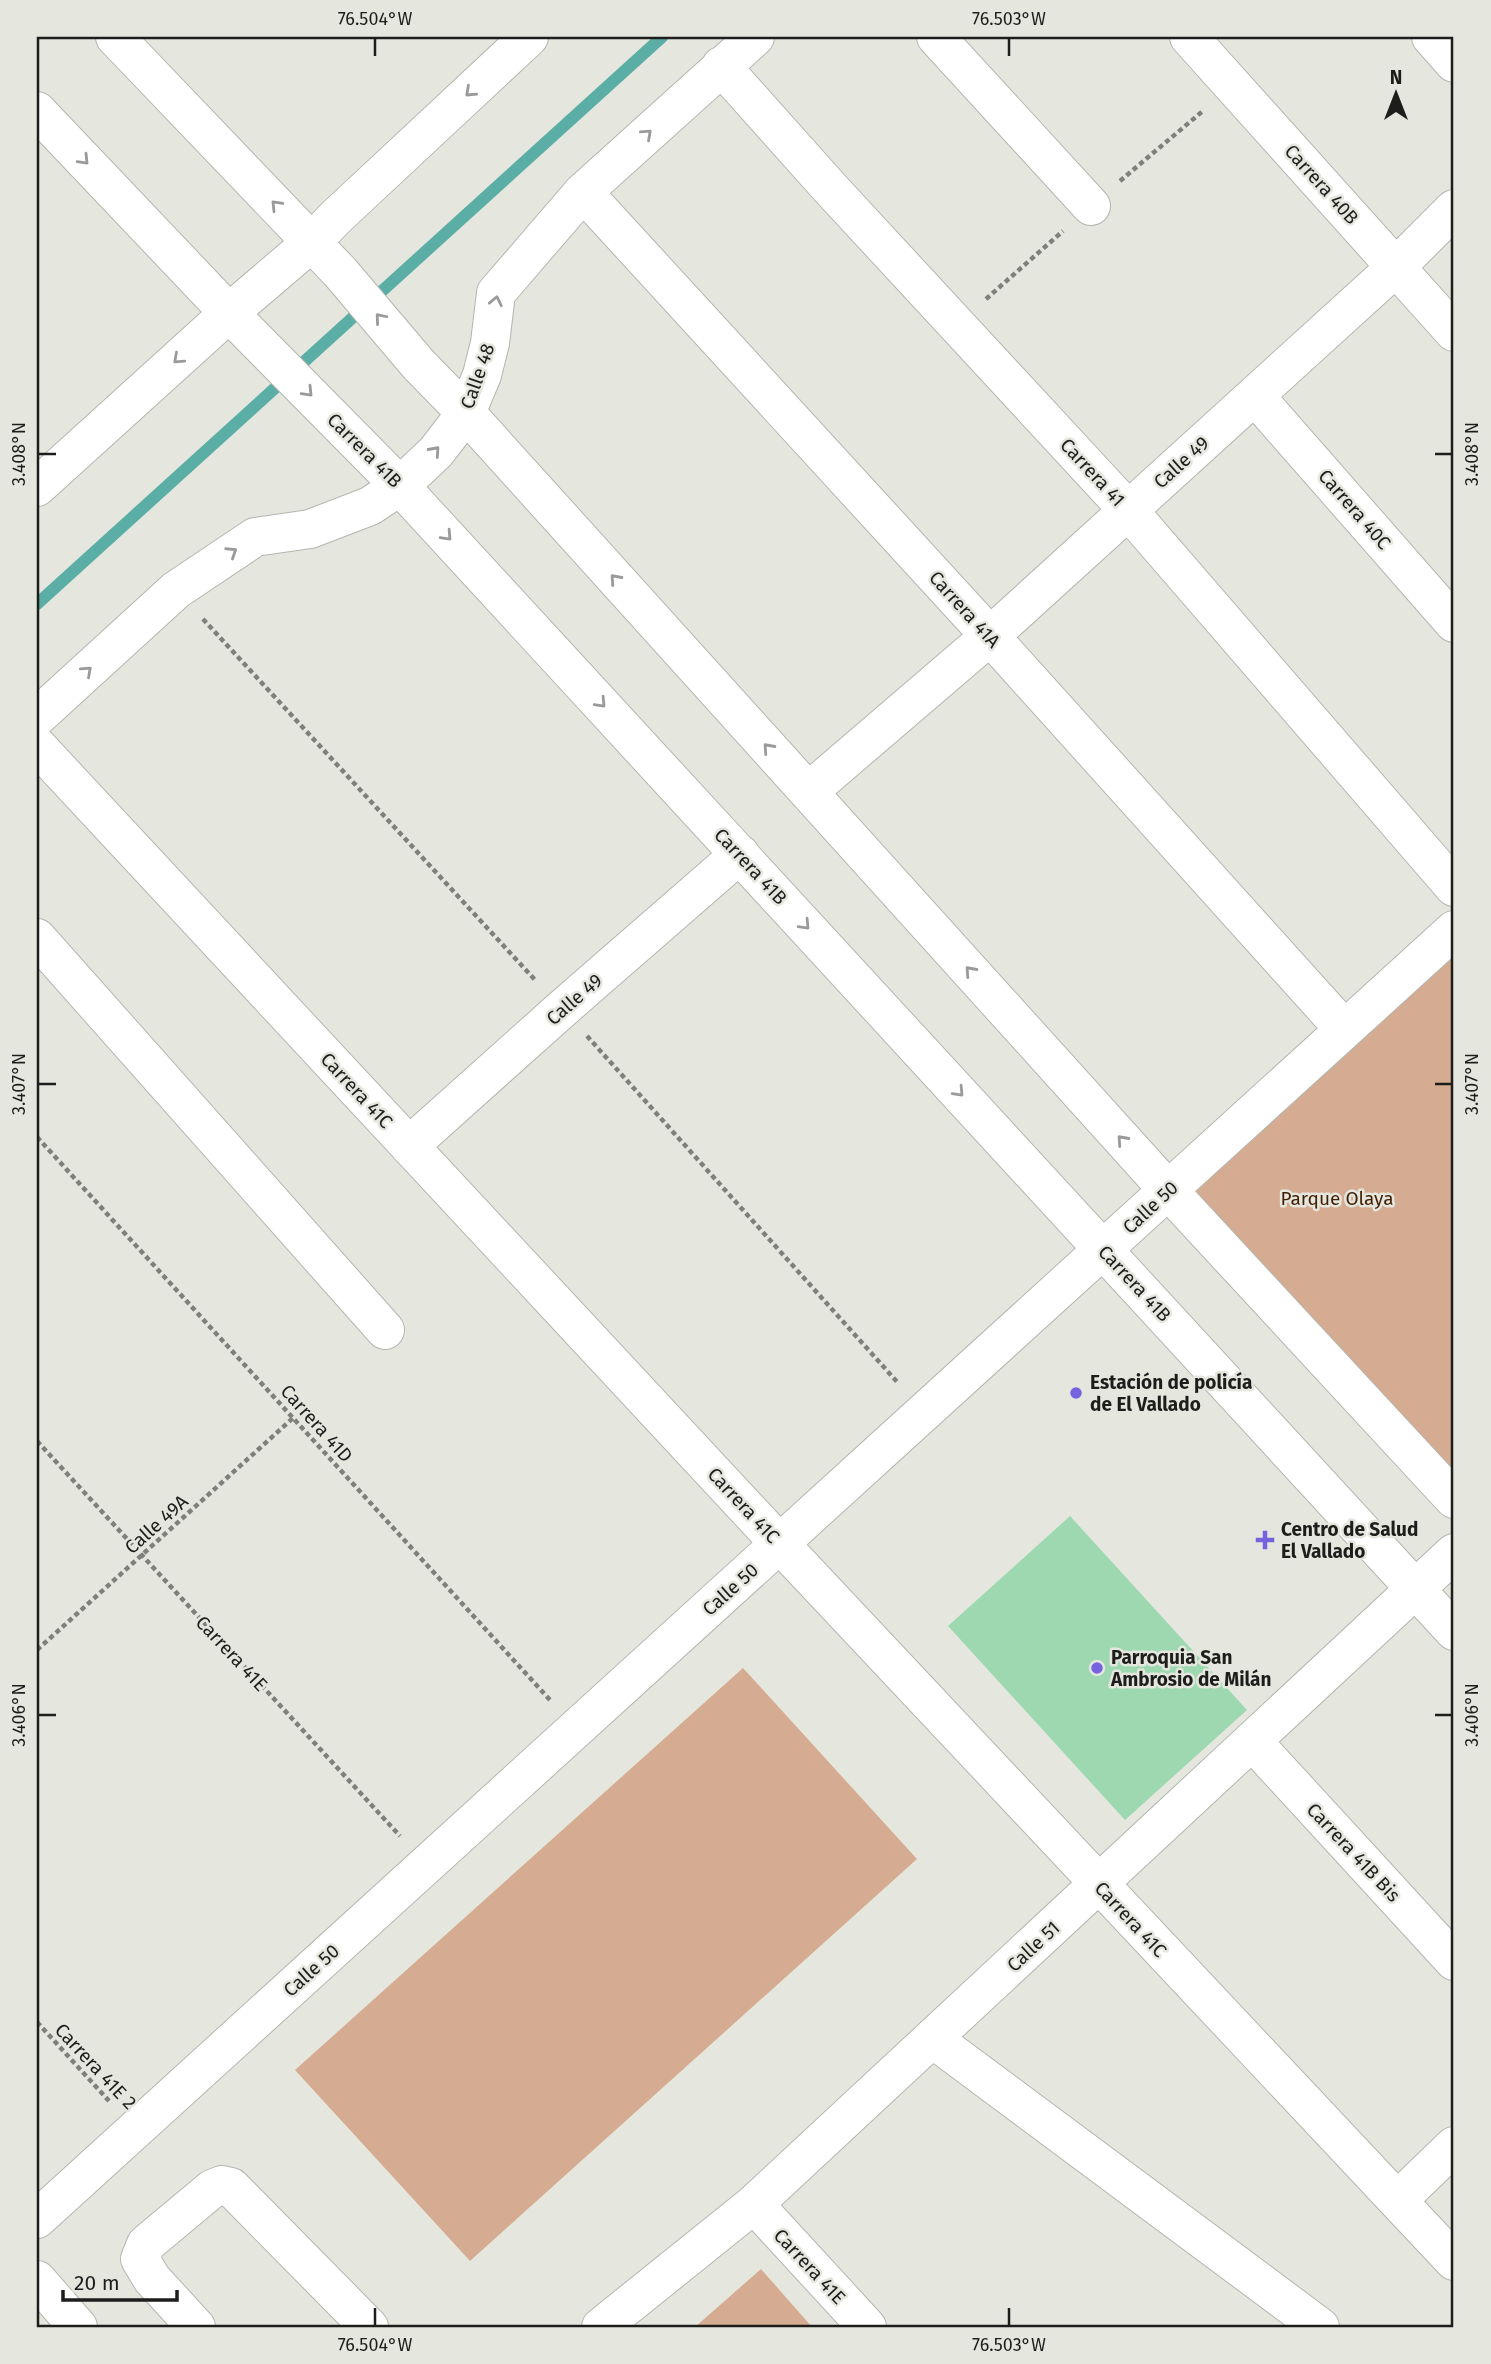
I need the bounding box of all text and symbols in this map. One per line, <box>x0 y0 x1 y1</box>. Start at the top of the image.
text: 76.504°W <box>338 8 412 30</box>
text: 76.503°W <box>972 8 1046 30</box>
north arrow <box>1362 60 1432 130</box>
text: N <box>1390 66 1402 89</box>
one-way arrow <box>465 84 478 96</box>
one-way arrow <box>639 129 652 142</box>
street label: Carrera 40B <box>1280 140 1363 229</box>
one-way arrow <box>75 152 88 165</box>
one-way arrow <box>272 200 285 213</box>
one-way arrow <box>488 295 503 307</box>
one-way arrow <box>375 314 388 326</box>
street label: Calle 48 <box>456 340 499 412</box>
one-way arrow <box>173 351 186 363</box>
one-way arrow <box>299 384 312 397</box>
street label: Carrera 41B <box>323 408 407 492</box>
text: 3.408°N <box>8 422 30 486</box>
text: 3.408°N <box>1461 422 1483 486</box>
street label: Calle 49 <box>1149 431 1214 493</box>
street label: Carrera 41 <box>1055 434 1130 511</box>
one-way arrow <box>427 446 439 459</box>
street label: Carrera 40C <box>1314 465 1396 554</box>
one-way arrow <box>438 528 451 541</box>
one-way arrow <box>225 547 238 560</box>
street label: Carrera 41A <box>924 566 1005 653</box>
one-way arrow <box>611 574 623 587</box>
one-way arrow <box>79 667 92 679</box>
one-way arrow <box>592 695 605 708</box>
one-way arrow <box>764 743 776 756</box>
street label: Carrera 41B <box>709 823 792 909</box>
one-way arrow <box>796 917 809 930</box>
one-way arrow <box>965 966 978 979</box>
street label: Calle 49 <box>542 969 607 1030</box>
street label: Carrera 41C <box>316 1048 398 1133</box>
text: 3.407°N <box>8 1053 30 1115</box>
text: 3.407°N <box>1461 1053 1483 1115</box>
one-way arrow <box>951 1084 963 1097</box>
one-way arrow <box>1118 1135 1130 1148</box>
street label: Calle 50 <box>1118 1176 1183 1239</box>
park label: Parque Olaya <box>1281 1187 1393 1210</box>
street label: Carrera 41B <box>1093 1240 1176 1326</box>
place label: Estación de policía de El Vallado <box>1090 1371 1252 1416</box>
street label: Carrera 41D <box>276 1380 358 1467</box>
marker: Estación de policía de El Vallado <box>1068 1385 1084 1401</box>
street label: Carrera 41C <box>703 1463 785 1548</box>
street label: Calle 49A <box>120 1490 193 1559</box>
place label: Centro de Salud El Vallado <box>1281 1518 1418 1563</box>
marker: Centro de Salud El Vallado <box>1255 1530 1275 1550</box>
street label: Calle 50 <box>698 1558 763 1620</box>
street label: Carrera 41E <box>191 1611 272 1696</box>
place label: Parroquia San Ambrosio de Milán <box>1110 1646 1272 1691</box>
marker: Parroquia San Ambrosio de Milán <box>1089 1660 1105 1676</box>
text: 3.406°N <box>8 1683 30 1747</box>
text: 3.406°N <box>1461 1683 1483 1747</box>
street label: Carrera 41B Bis <box>1302 1798 1405 1907</box>
street label: Carrera 41C <box>1090 1877 1172 1962</box>
street label: Calle 51 <box>1002 1916 1065 1977</box>
street label: Calle 50 <box>279 1939 344 2001</box>
street label: Carrera 41E 2 <box>50 2019 141 2114</box>
street label: Carrera 41E <box>769 2224 850 2309</box>
scale bar <box>63 2259 177 2303</box>
text: 20 m <box>74 2270 120 2296</box>
text: 76.504°W <box>338 2334 412 2356</box>
text: 76.503°W <box>972 2334 1046 2356</box>

